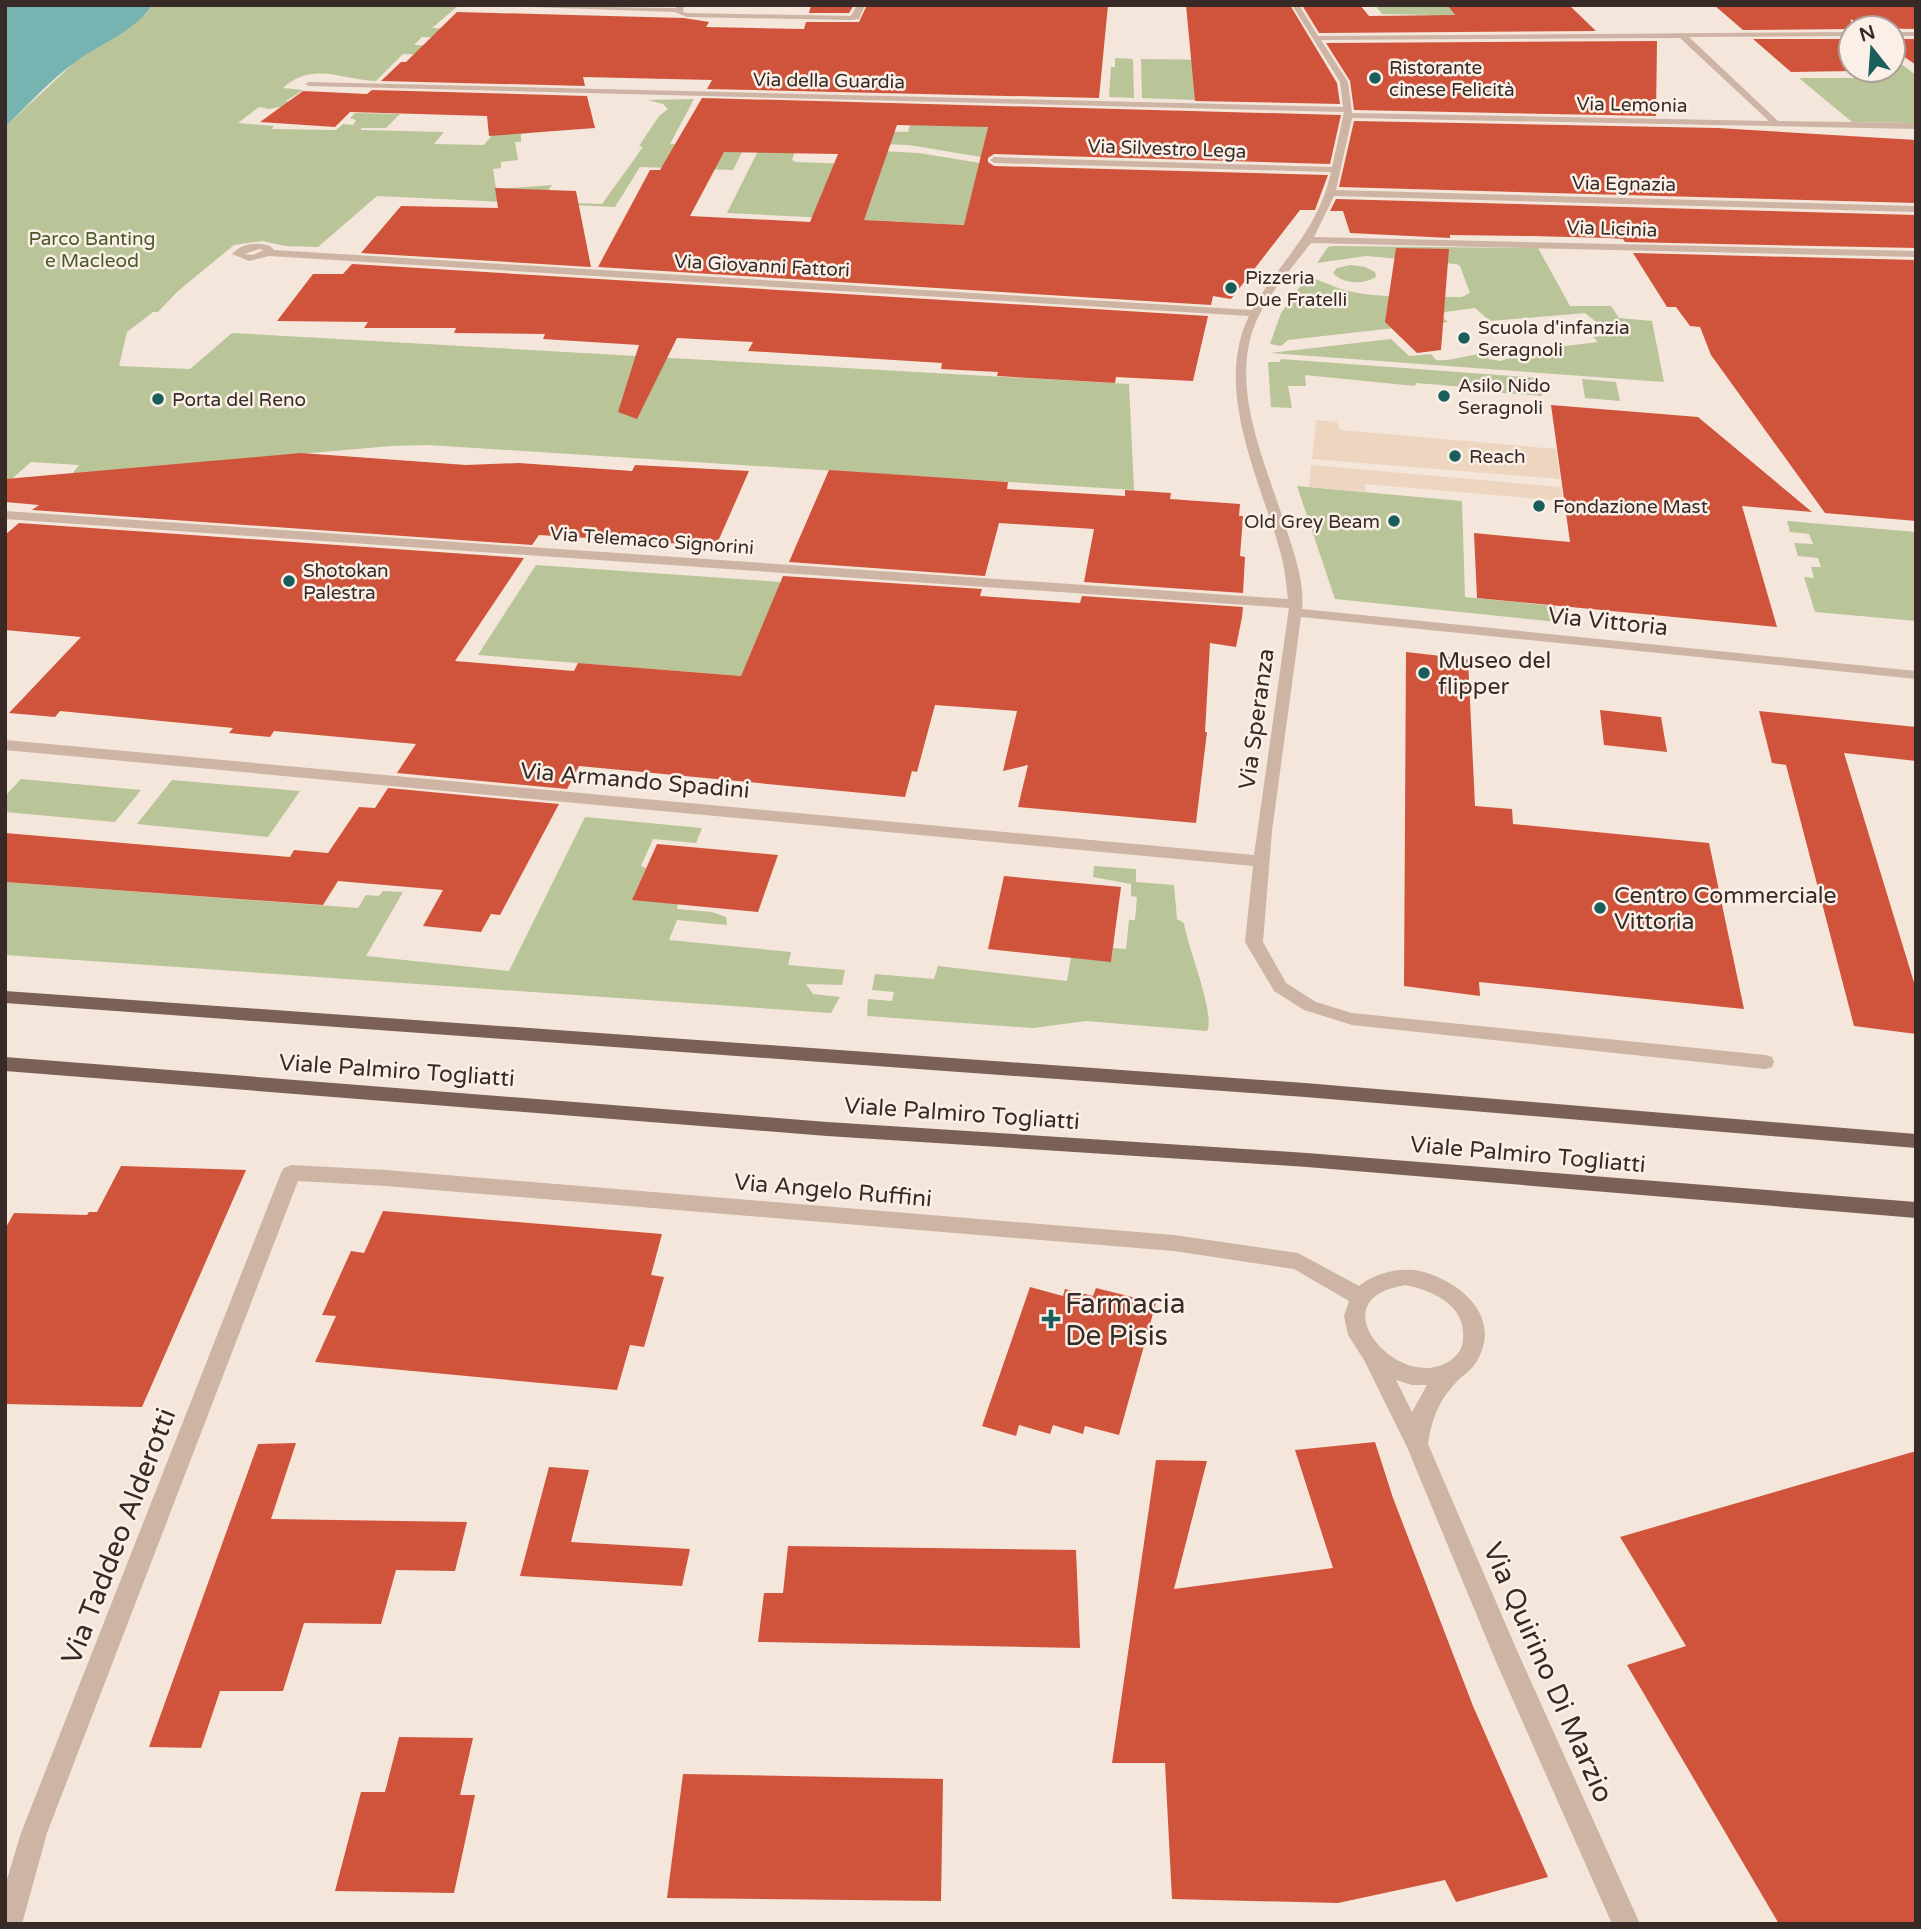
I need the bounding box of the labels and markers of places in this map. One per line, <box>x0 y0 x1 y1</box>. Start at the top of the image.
place label: Ristorante cinese Felicità <box>1389 57 1515 101</box>
marker: Ristorante cinese Felicità <box>1367 70 1383 86</box>
place label: Pizzeria Due Fratelli <box>1245 267 1347 311</box>
marker: Pizzeria Due Fratelli <box>1223 280 1239 296</box>
place label: Scuola d'infanzia Seragnoli <box>1478 317 1630 361</box>
marker: Scuola d'infanzia Seragnoli <box>1456 330 1472 346</box>
place label: Asilo Nido Seragnoli <box>1458 375 1551 419</box>
marker: Asilo Nido Seragnoli <box>1436 388 1452 404</box>
place label: Porta del Reno <box>172 389 306 411</box>
marker: Porta del Reno <box>150 391 166 407</box>
place label: Reach <box>1469 446 1526 468</box>
marker: Reach <box>1447 448 1463 464</box>
place label: Fondazione Mast <box>1553 496 1708 518</box>
marker: Fondazione Mast <box>1531 498 1547 514</box>
place label: Old Grey Beam <box>1244 511 1380 533</box>
marker: Old Grey Beam <box>1386 513 1402 529</box>
place label: Shotokan Palestra <box>303 560 389 604</box>
marker: Shotokan Palestra <box>281 573 297 589</box>
place label: Museo del flipper <box>1438 647 1551 701</box>
marker: Museo del flipper <box>1416 665 1432 681</box>
place label: Centro Commerciale Vittoria <box>1614 882 1837 936</box>
marker: Centro Commerciale Vittoria <box>1592 900 1608 916</box>
place label: Farmacia De Pisis <box>1065 1287 1185 1353</box>
marker: Farmacia De Pisis <box>1043 1311 1059 1327</box>

